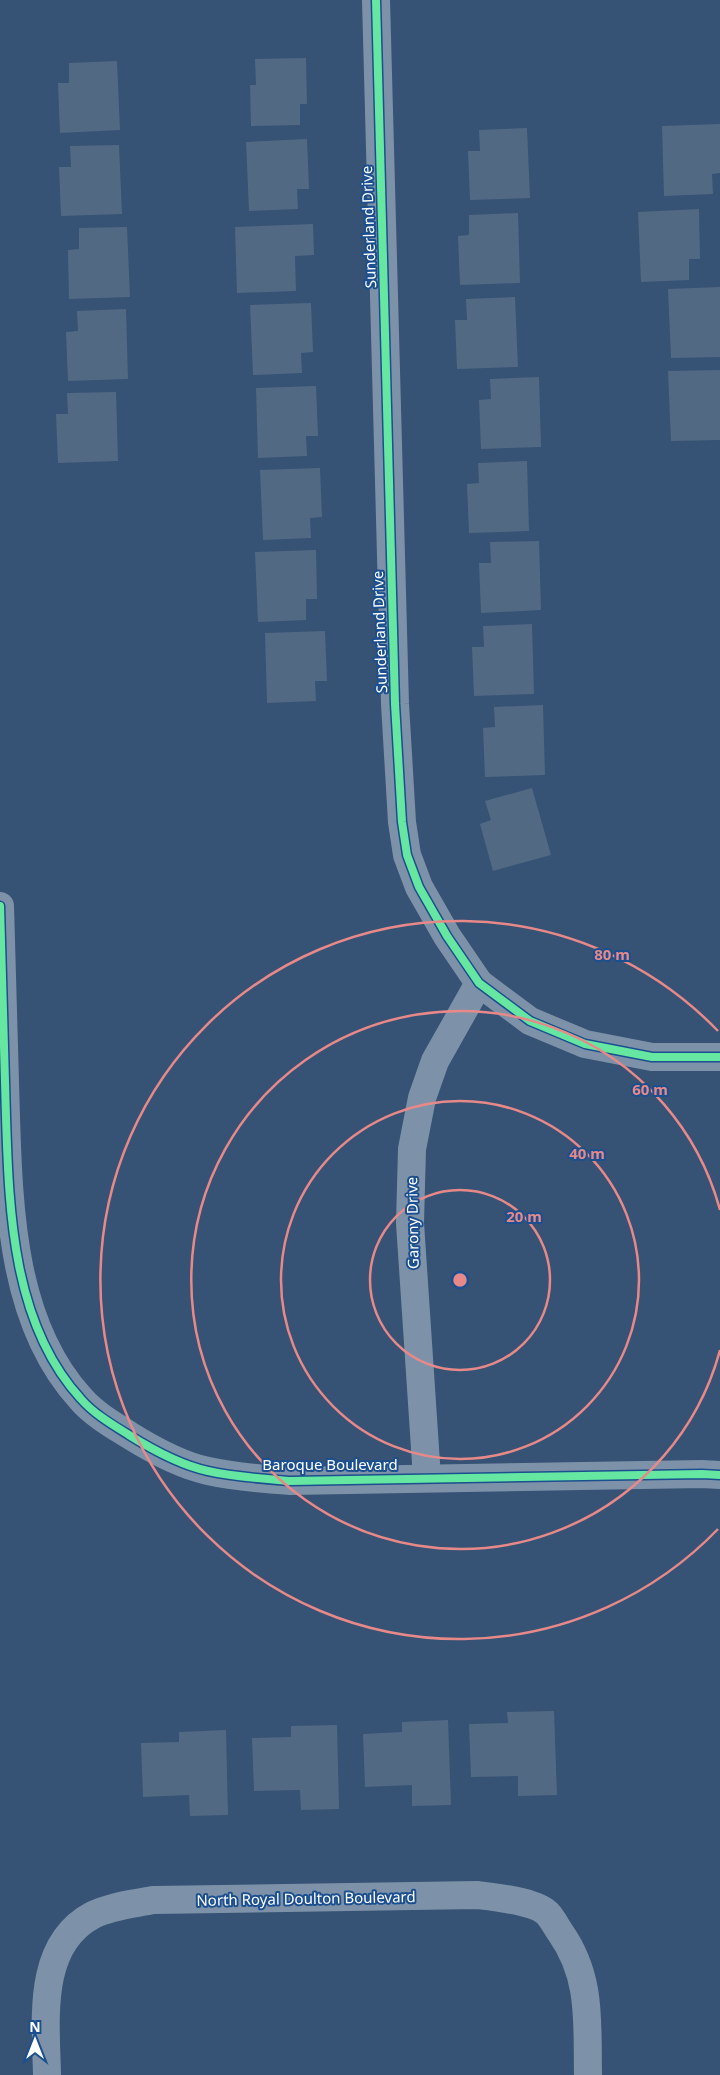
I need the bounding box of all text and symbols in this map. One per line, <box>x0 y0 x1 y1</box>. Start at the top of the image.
street label: Sunderland Drive <box>356 165 380 289</box>
street label: Sunderland Drive <box>367 570 391 694</box>
text: 80 m <box>594 944 630 964</box>
text: 60 m <box>632 1079 668 1099</box>
text: 40 m <box>569 1143 605 1163</box>
street label: Garony Drive <box>401 1177 423 1269</box>
text: 20 m <box>506 1206 542 1226</box>
centre of rings <box>451 1271 469 1289</box>
street label: Baroque Boulevard <box>262 1454 398 1474</box>
street label: North Royal Doulton Boulevard <box>196 1886 416 1910</box>
north arrow <box>10 2015 60 2065</box>
text: N <box>29 2017 41 2036</box>

